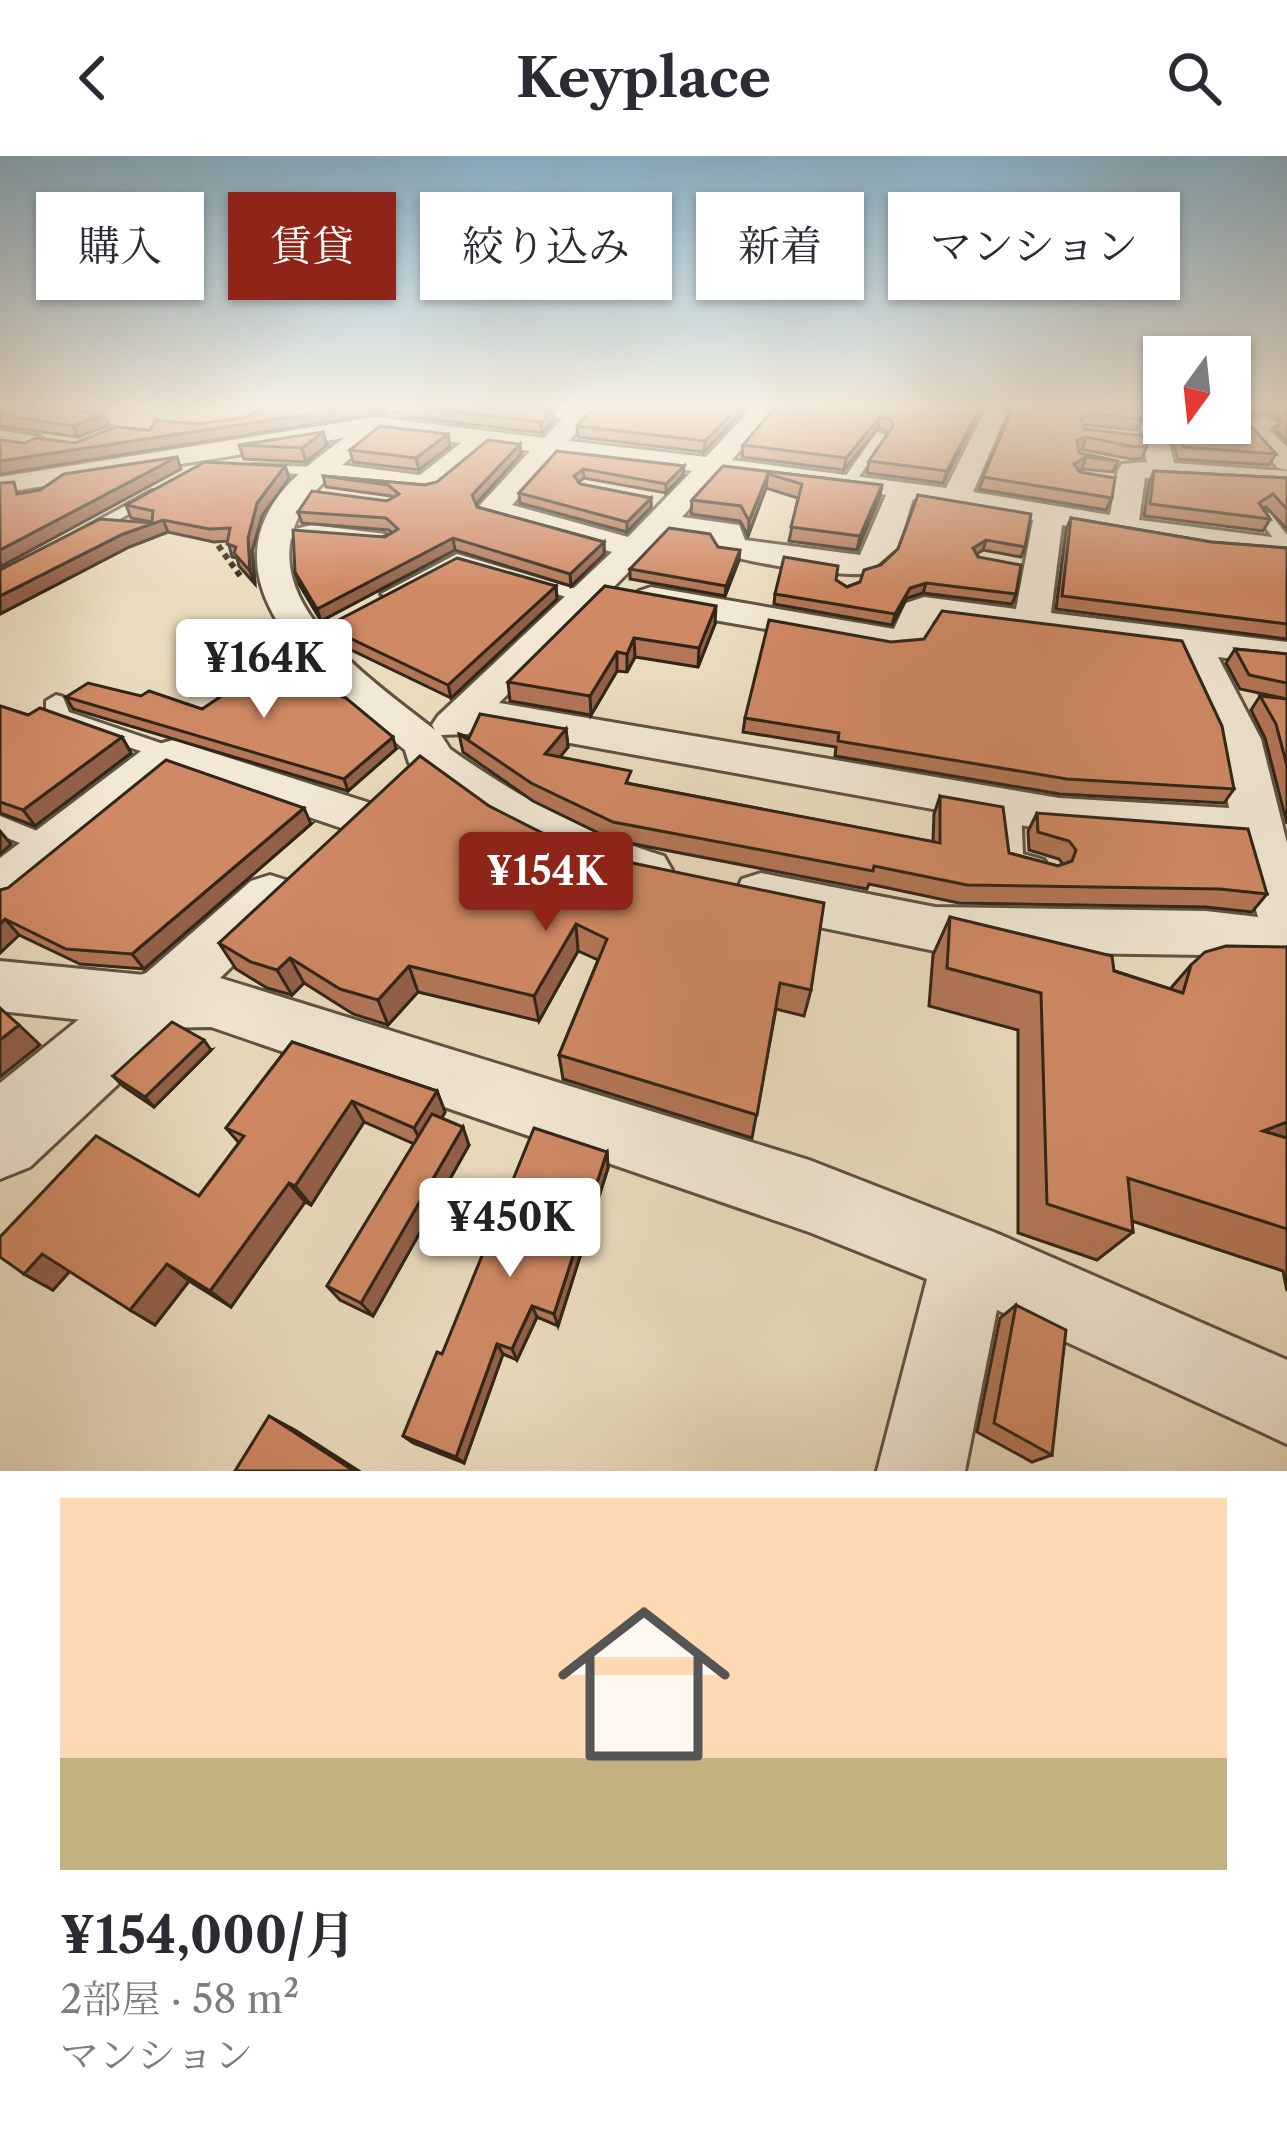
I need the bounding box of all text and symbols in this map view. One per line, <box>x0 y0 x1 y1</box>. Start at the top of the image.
icon: back <box>60 45 126 111</box>
text: Keyplace <box>516 45 771 111</box>
icon: search <box>1161 45 1227 111</box>
chip: 購入 <box>36 192 204 300</box>
chip: 賃貸 <box>228 192 396 300</box>
chip: 絞り込み <box>420 192 672 300</box>
chip: 新着 <box>696 192 864 300</box>
chip: マンション <box>888 192 1180 300</box>
north arrow <box>1143 336 1251 444</box>
map controls <box>1143 336 1251 444</box>
pin: ¥164K <box>180 619 348 721</box>
text: ¥164K <box>203 634 325 682</box>
pin: ¥154K <box>462 832 630 934</box>
text: ¥154K <box>486 847 606 895</box>
pin: ¥450K <box>426 1178 594 1280</box>
text: ¥450K <box>446 1193 574 1241</box>
icon: home <box>536 1576 752 1792</box>
text: ¥154,000/月 <box>60 1904 356 1966</box>
text: 2部屋 · 58 m² <box>60 1975 299 2023</box>
text: マンション <box>60 2031 253 2079</box>

